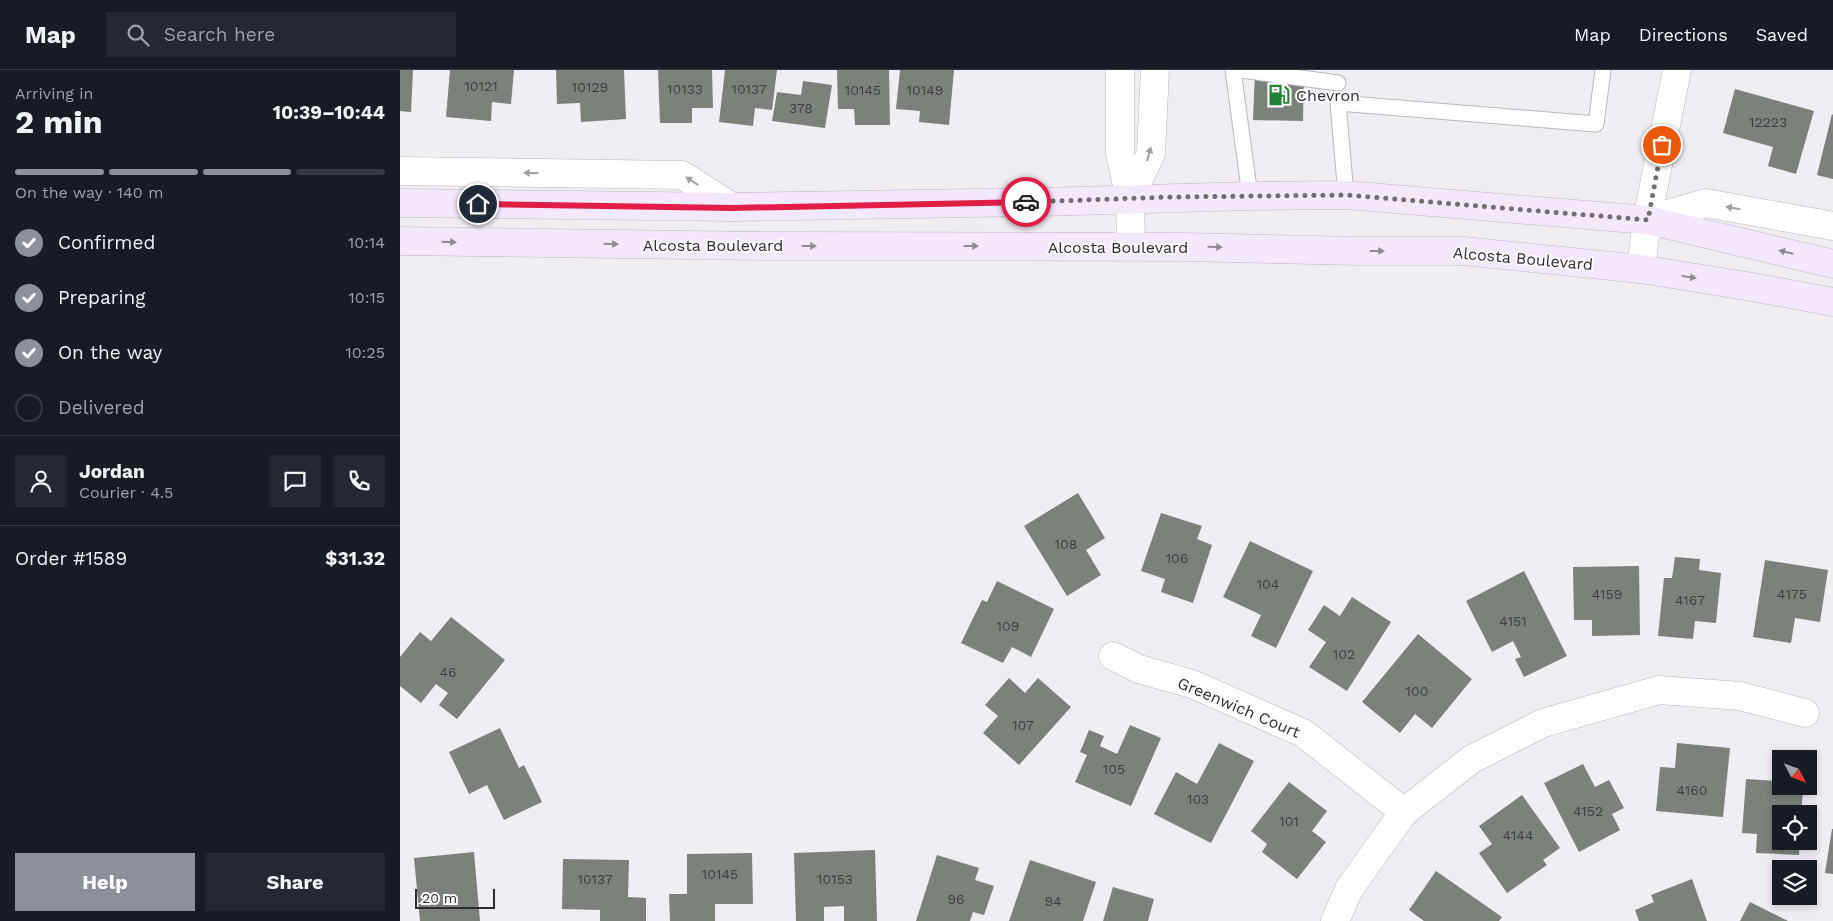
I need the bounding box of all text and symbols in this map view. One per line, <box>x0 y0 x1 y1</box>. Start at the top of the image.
search box <box>106 12 456 57</box>
text: Map <box>25 21 76 49</box>
icon: search <box>124 21 152 49</box>
text: Search here <box>164 23 275 46</box>
text: Map <box>1574 24 1611 45</box>
text: Directions <box>1639 24 1728 45</box>
text: Saved <box>1756 24 1808 45</box>
house number: 10121 <box>464 78 498 94</box>
house number: 10129 <box>572 79 608 95</box>
house number: 10133 <box>667 81 703 97</box>
house number: 10137 <box>731 81 767 97</box>
house number: 10145 <box>845 82 881 98</box>
house number: 10149 <box>907 82 943 98</box>
fuel station icon: Chevron <box>1266 82 1292 108</box>
text: Arriving in <box>15 84 93 103</box>
place label: Chevron <box>1296 86 1360 105</box>
house number: 378 <box>789 100 813 116</box>
text: 10:39–10:44 <box>273 101 385 124</box>
text: 2 min <box>15 103 103 141</box>
house number: 12223 <box>1749 114 1787 130</box>
pin <box>1641 124 1683 166</box>
icon: bag <box>1648 131 1676 159</box>
one-way arrow <box>1146 146 1154 161</box>
one-way arrow <box>523 169 539 177</box>
one-way arrow <box>685 176 698 186</box>
courier <box>1001 177 1051 227</box>
text: On the way · 140 m <box>15 183 163 202</box>
pin <box>457 183 499 225</box>
icon: car <box>1012 188 1040 216</box>
icon: home <box>464 190 492 218</box>
one-way arrow <box>1725 203 1741 211</box>
icon: check <box>15 229 43 257</box>
text: Confirmed <box>58 231 155 254</box>
text: 10:14 <box>348 233 385 252</box>
street label: Alcosta Boulevard <box>643 236 783 255</box>
one-way arrow <box>441 238 457 246</box>
street label: Alcosta Boulevard <box>1048 238 1188 257</box>
one-way arrow <box>603 240 619 248</box>
one-way arrow <box>801 242 817 250</box>
one-way arrow <box>963 242 979 250</box>
street label: Alcosta Boulevard <box>1452 243 1594 274</box>
one-way arrow <box>1207 244 1223 252</box>
one-way arrow <box>1370 247 1386 255</box>
one-way arrow <box>1778 248 1793 256</box>
one-way arrow <box>1682 273 1698 281</box>
icon: check <box>15 284 43 312</box>
text: Preparing <box>58 286 145 309</box>
text: 10:15 <box>349 288 385 307</box>
icon: check <box>15 339 43 367</box>
text: On the way <box>58 341 162 364</box>
text: 10:25 <box>345 343 385 362</box>
text: Delivered <box>58 396 145 419</box>
button: person <box>15 455 67 507</box>
button: chat <box>269 455 321 507</box>
button: phone <box>333 455 385 507</box>
text: Jordan <box>79 460 145 483</box>
text: Courier · 4.5 <box>79 483 173 502</box>
house number: 108 <box>1055 536 1077 552</box>
text: Order #1589 <box>15 547 127 570</box>
text: $31.32 <box>325 547 385 570</box>
house number: 106 <box>1166 550 1188 566</box>
house number: 104 <box>1257 576 1279 592</box>
house number: 4159 <box>1592 586 1622 602</box>
house number: 4175 <box>1777 586 1807 602</box>
house number: 4167 <box>1675 592 1705 608</box>
house number: 4151 <box>1499 613 1527 629</box>
house number: 109 <box>997 618 1019 634</box>
house number: 102 <box>1333 646 1355 662</box>
house number: 46 <box>439 664 457 680</box>
street label: Greenwich Court <box>1175 673 1303 742</box>
house number: 100 <box>1406 683 1428 699</box>
house number: 107 <box>1012 717 1034 733</box>
north arrow <box>1772 750 1818 795</box>
map controls <box>1772 750 1817 905</box>
house number: 105 <box>1103 761 1125 777</box>
house number: 4160 <box>1676 782 1708 798</box>
house number: 103 <box>1187 791 1209 807</box>
house number: 4152 <box>1573 803 1603 819</box>
button: locate <box>1772 805 1817 850</box>
house number: 101 <box>1279 813 1299 829</box>
house number: 4144 <box>1503 827 1533 843</box>
button: Help <box>15 853 195 911</box>
button: Share <box>205 853 385 911</box>
button: layers <box>1772 860 1817 905</box>
house number: 10145 <box>702 866 738 882</box>
house number: 10137 <box>577 871 613 887</box>
house number: 10153 <box>817 871 853 887</box>
scale bar <box>415 886 495 909</box>
text: 20 m <box>422 890 457 906</box>
house number: 96 <box>947 891 965 907</box>
house number: 94 <box>1044 893 1062 909</box>

